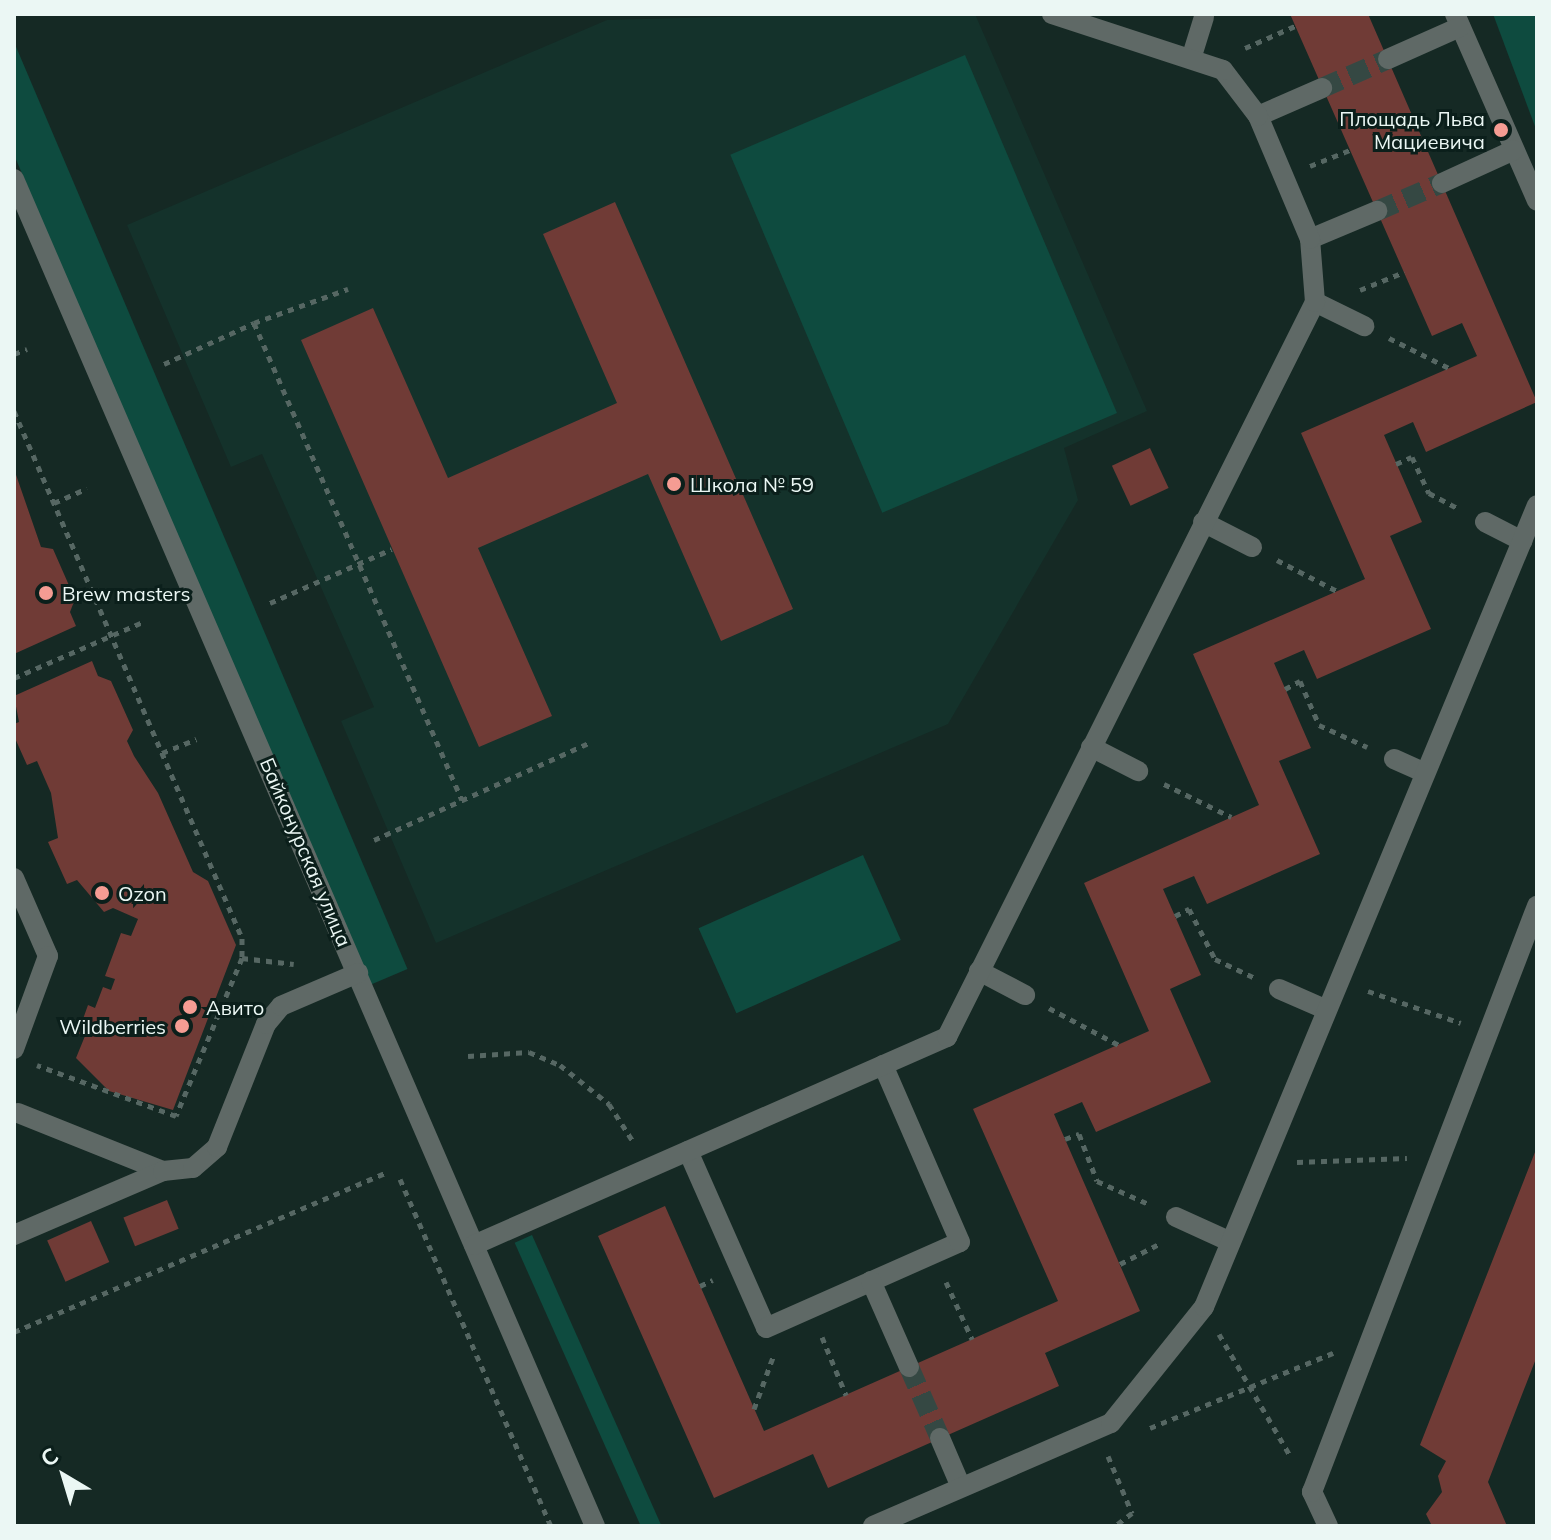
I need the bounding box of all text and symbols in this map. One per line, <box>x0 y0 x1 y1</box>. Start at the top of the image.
place label: Площадь Льва Мациевича <box>1339 106 1485 153</box>
marker: Площадь Льва Мациевича <box>1492 121 1510 139</box>
place label: Школа № 59 <box>690 472 814 496</box>
marker: Школа № 59 <box>665 475 683 493</box>
place label: Brew masters <box>62 581 190 605</box>
marker: Brew masters <box>37 584 55 602</box>
street label: Байконурская улица <box>255 754 357 950</box>
place label: Ozon <box>118 881 167 905</box>
marker: Ozon <box>93 884 111 902</box>
place label: Авито <box>206 995 264 1019</box>
marker: Авито <box>181 998 199 1016</box>
place label: Wildberries <box>59 1014 166 1038</box>
marker: Wildberries <box>173 1017 191 1035</box>
north arrow <box>24 1436 104 1516</box>
text: С <box>35 1441 64 1473</box>

